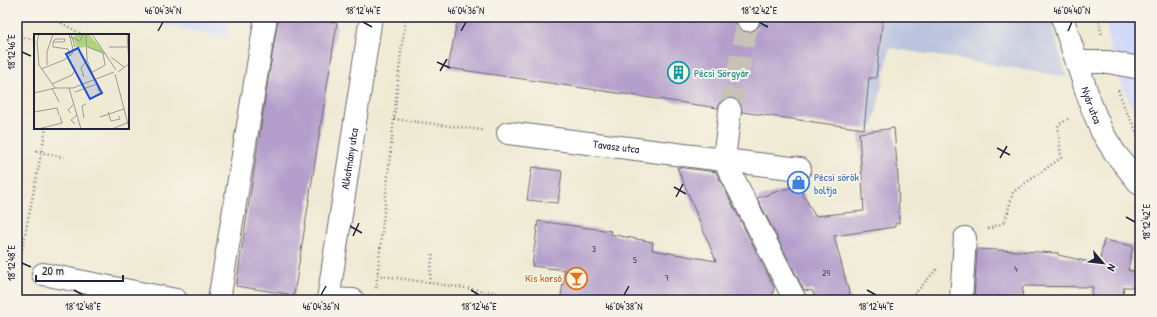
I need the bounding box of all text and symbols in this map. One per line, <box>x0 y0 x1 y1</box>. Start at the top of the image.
text: 46°04'34"N <box>145 4 181 17</box>
text: 18°12'44"E <box>345 4 381 17</box>
text: 46°04'36"N <box>448 4 484 17</box>
text: 18°12'42"E <box>741 4 778 17</box>
text: 46°04'40"N <box>1054 4 1090 17</box>
text: 18°12'46"E <box>5 34 18 70</box>
inset map <box>34 34 129 129</box>
building icon: Pécsi Sörgyár <box>666 60 692 86</box>
place label: Pécsi Sörgyár <box>694 66 750 80</box>
street label: Nyár utca <box>1078 85 1105 126</box>
street label: Alkotmány utca <box>338 126 361 190</box>
street label: Tavasz utca <box>592 137 641 156</box>
shop icon: Pécsi sörök boltja <box>786 170 812 196</box>
place label: Pécsi sörök boltja <box>814 170 860 197</box>
text: 18°12'42"E <box>1140 203 1153 240</box>
house number: 3 <box>592 243 596 255</box>
north arrow <box>1083 243 1123 283</box>
text: 18°12'48"E <box>5 245 18 281</box>
house number: 5 <box>633 254 637 266</box>
scale bar <box>36 257 123 283</box>
text: 20 m <box>42 262 64 279</box>
text: N <box>1104 262 1119 274</box>
house number: 4 <box>1014 263 1018 275</box>
bar icon: Kis korsó <box>564 265 590 291</box>
house number: 29 <box>822 267 830 279</box>
place label: Kis korsó <box>525 271 563 285</box>
house number: 7 <box>665 272 670 284</box>
text: 18°12'48"E <box>65 300 101 313</box>
text: 46°04'36"N <box>303 300 339 313</box>
text: 18°12'46"E <box>461 300 497 313</box>
text: 46°04'38"N <box>605 300 643 313</box>
text: 18°12'44"E <box>858 300 894 313</box>

